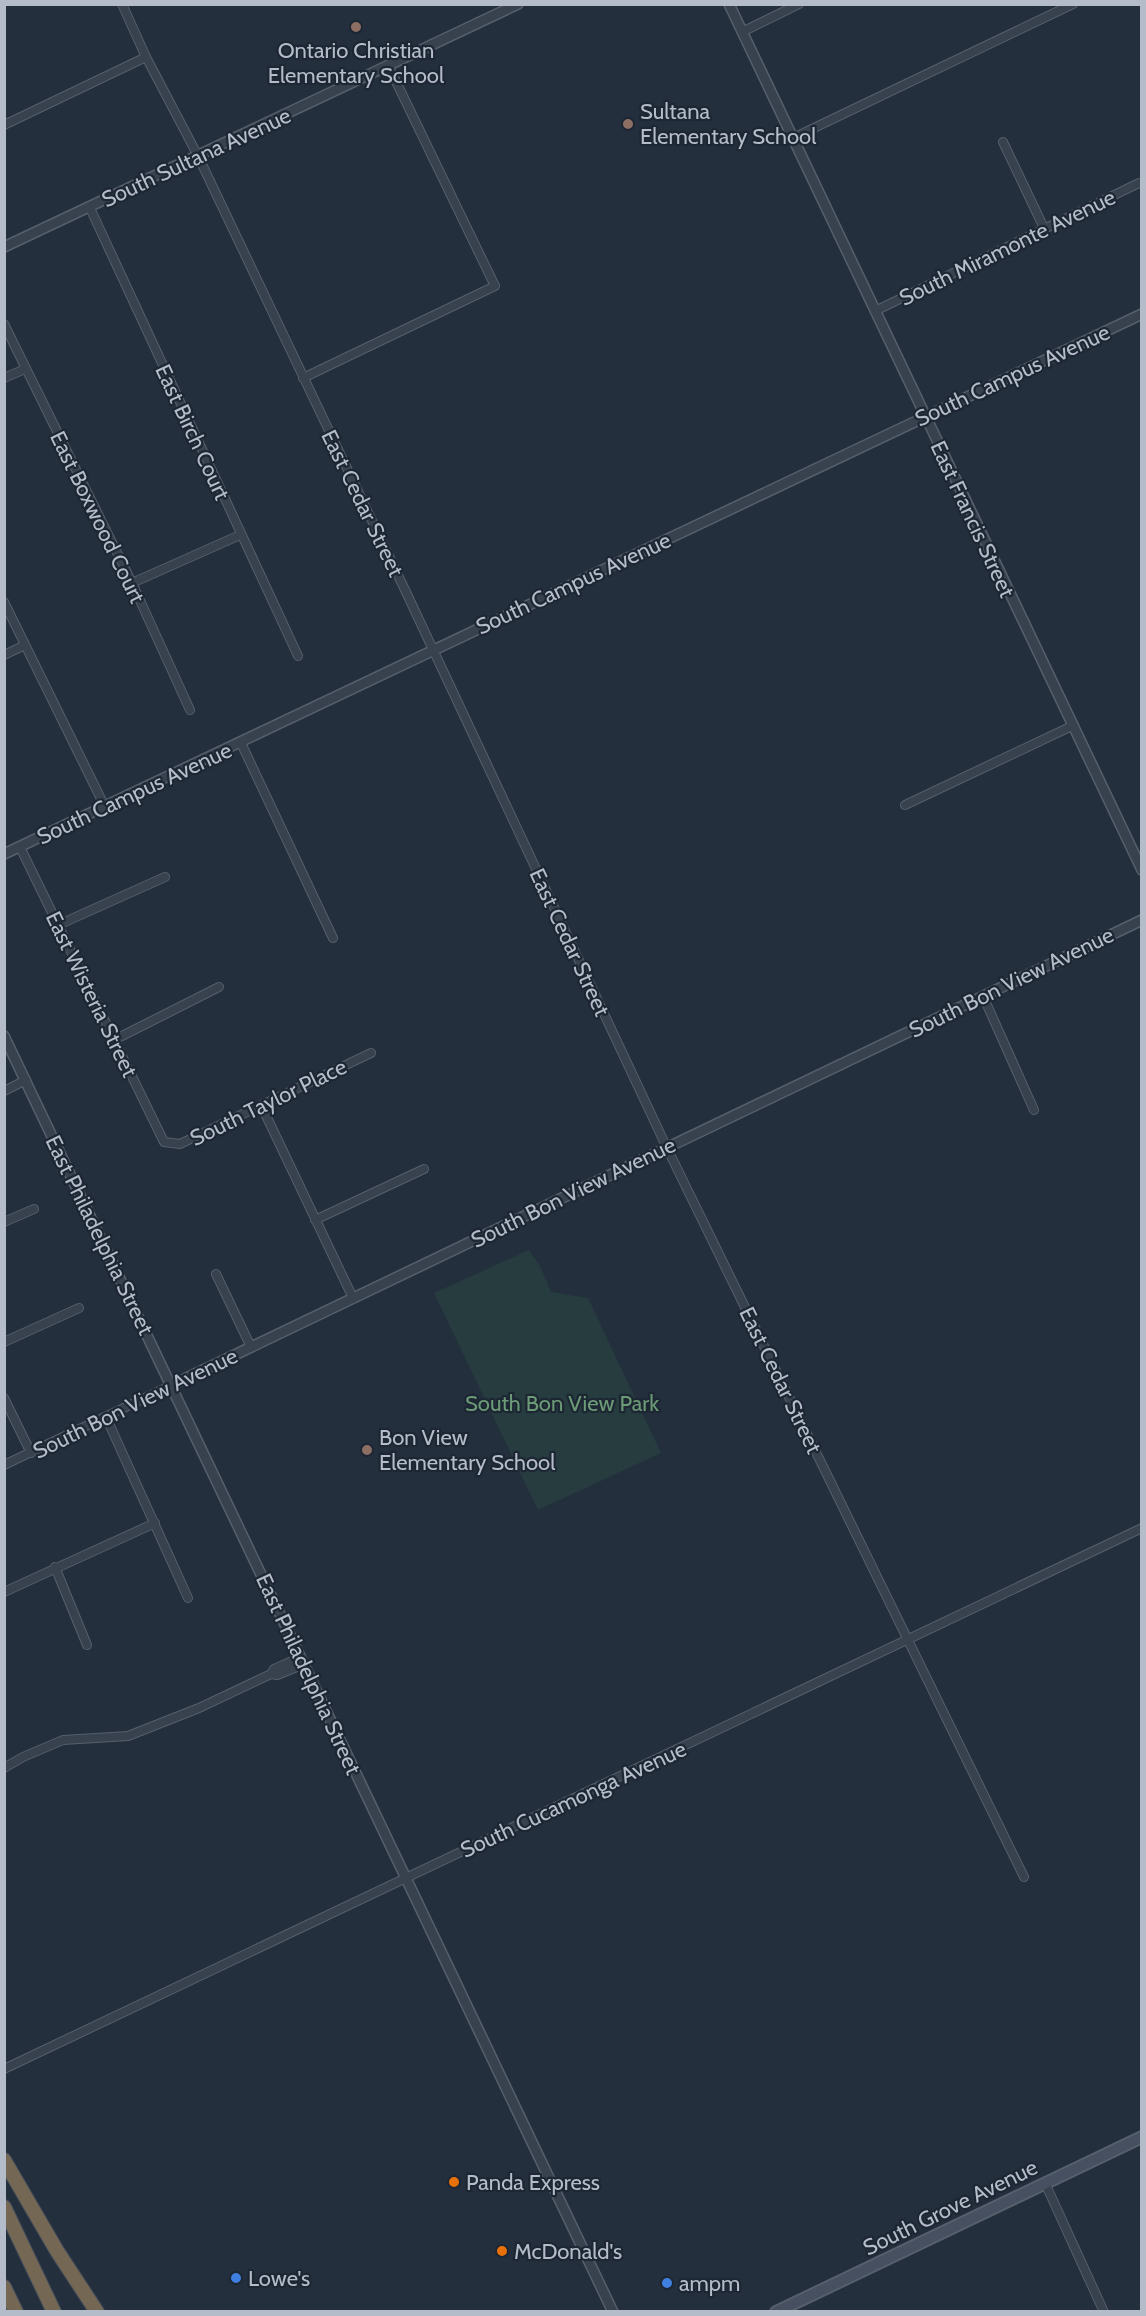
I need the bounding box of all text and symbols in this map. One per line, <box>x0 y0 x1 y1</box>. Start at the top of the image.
marker: Ontario Christian Elementary School <box>349 20 363 34</box>
place label: Ontario Christian Elementary School <box>268 37 445 89</box>
place label: Sultana Elementary School <box>640 98 817 150</box>
street label: South Sultana Avenue <box>97 102 295 213</box>
marker: Sultana Elementary School <box>621 117 635 131</box>
street label: South Miramonte Avenue <box>895 183 1120 312</box>
street label: South Campus Avenue <box>911 318 1114 432</box>
street label: East Birch Court <box>149 360 236 505</box>
street label: East Cedar Street <box>315 425 410 582</box>
street label: East Boxwood Court <box>44 427 151 608</box>
street label: East Francis Street <box>924 437 1021 602</box>
street label: South Campus Avenue <box>472 526 675 640</box>
street label: South Campus Avenue <box>33 736 236 850</box>
street label: East Cedar Street <box>524 864 616 1021</box>
street label: East Wisteria Street <box>40 907 144 1082</box>
street label: South Bon View Avenue <box>905 921 1118 1044</box>
street label: South Taylor Place <box>186 1053 351 1152</box>
street label: East Philadelphia Street <box>40 1131 160 1340</box>
street label: South Bon View Avenue <box>467 1131 680 1254</box>
street label: East Cedar Street <box>733 1302 828 1459</box>
street label: South Bon View Avenue <box>29 1342 242 1465</box>
park label: South Bon View Park <box>465 1390 659 1417</box>
place label: Bon View Elementary School <box>379 1424 556 1476</box>
marker: Bon View Elementary School <box>360 1443 374 1457</box>
street label: East Philadelphia Street <box>250 1569 367 1780</box>
street label: South Cucamonga Avenue <box>456 1735 690 1864</box>
street label: South Grove Avenue <box>859 2154 1042 2261</box>
place label: Panda Express <box>466 2169 600 2196</box>
marker: Panda Express <box>447 2175 461 2189</box>
place label: McDonald's <box>514 2238 622 2265</box>
marker: McDonald's <box>495 2244 509 2258</box>
place label: Lowe's <box>248 2265 310 2292</box>
place label: ampm <box>679 2270 740 2297</box>
marker: Lowe's <box>229 2271 243 2285</box>
marker: ampm <box>660 2276 674 2290</box>

